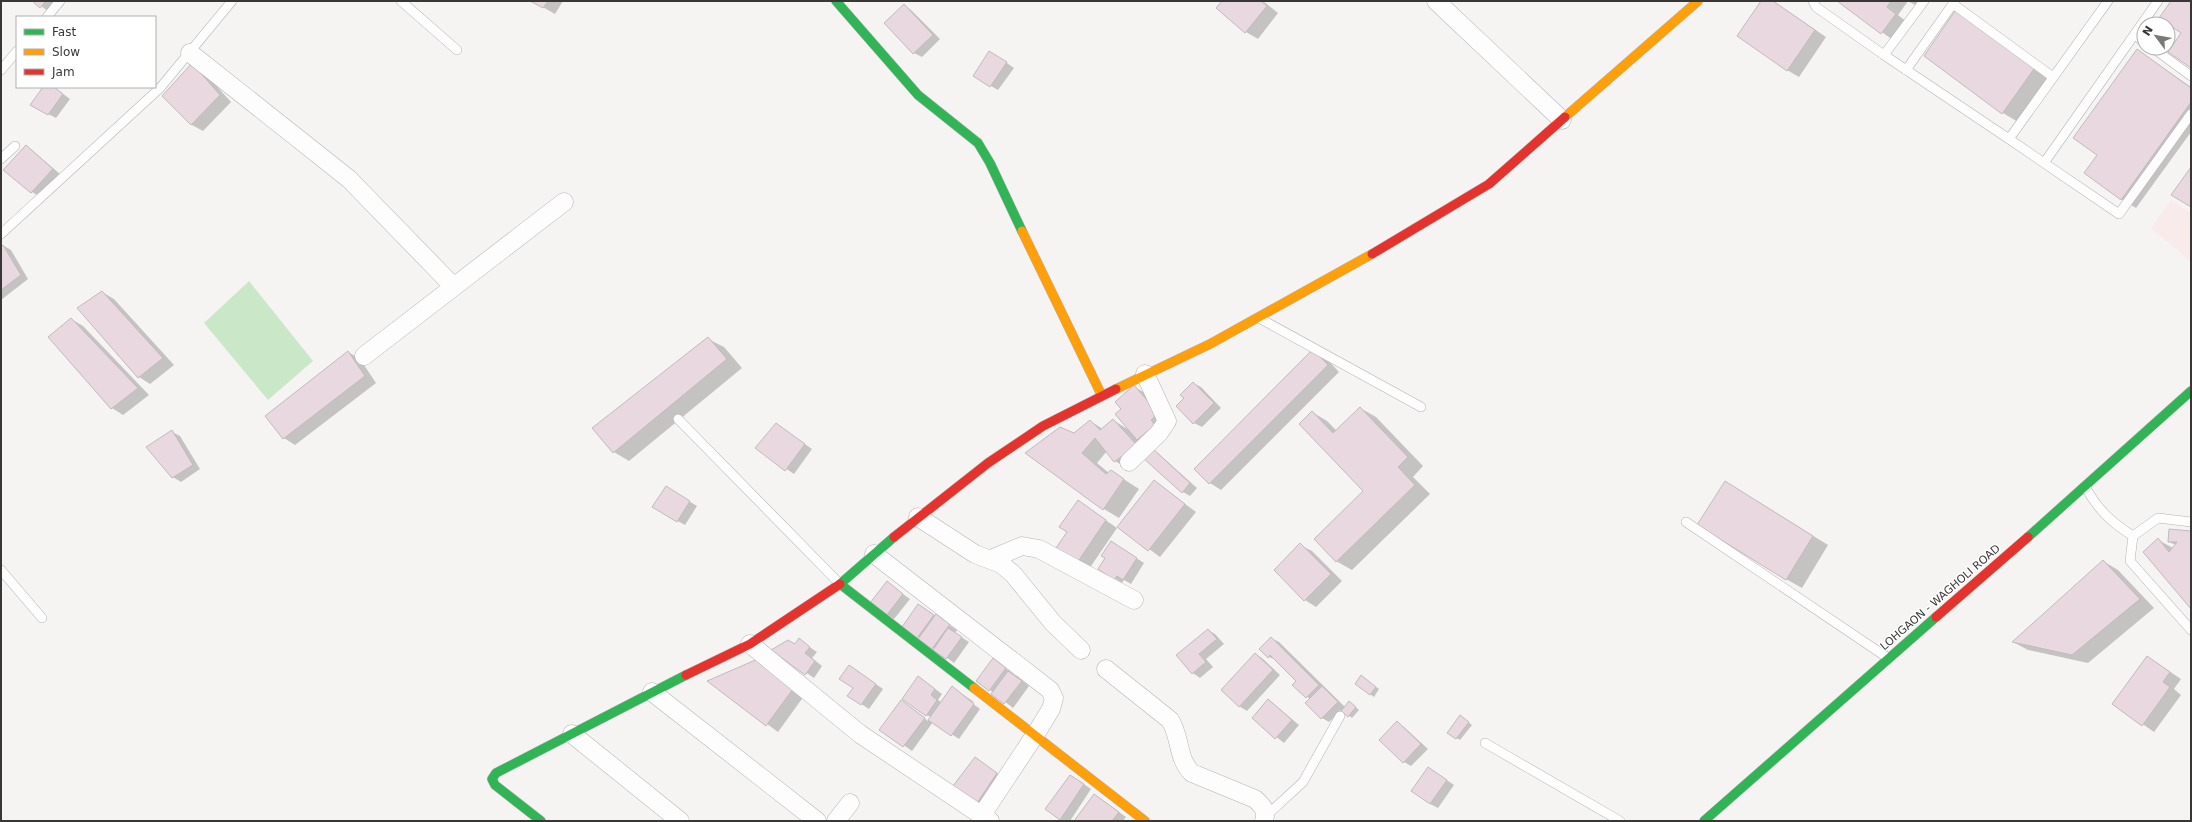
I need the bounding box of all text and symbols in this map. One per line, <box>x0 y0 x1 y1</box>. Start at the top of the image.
legend <box>16 16 156 88</box>
north arrow <box>2136 16 2176 56</box>
text: N <box>2140 24 2156 38</box>
text: Fast <box>52 25 76 39</box>
text: Slow <box>52 45 80 59</box>
text: Jam <box>51 65 75 79</box>
street label: LOHGAON - WAGHOLI ROAD <box>1878 542 2003 653</box>

